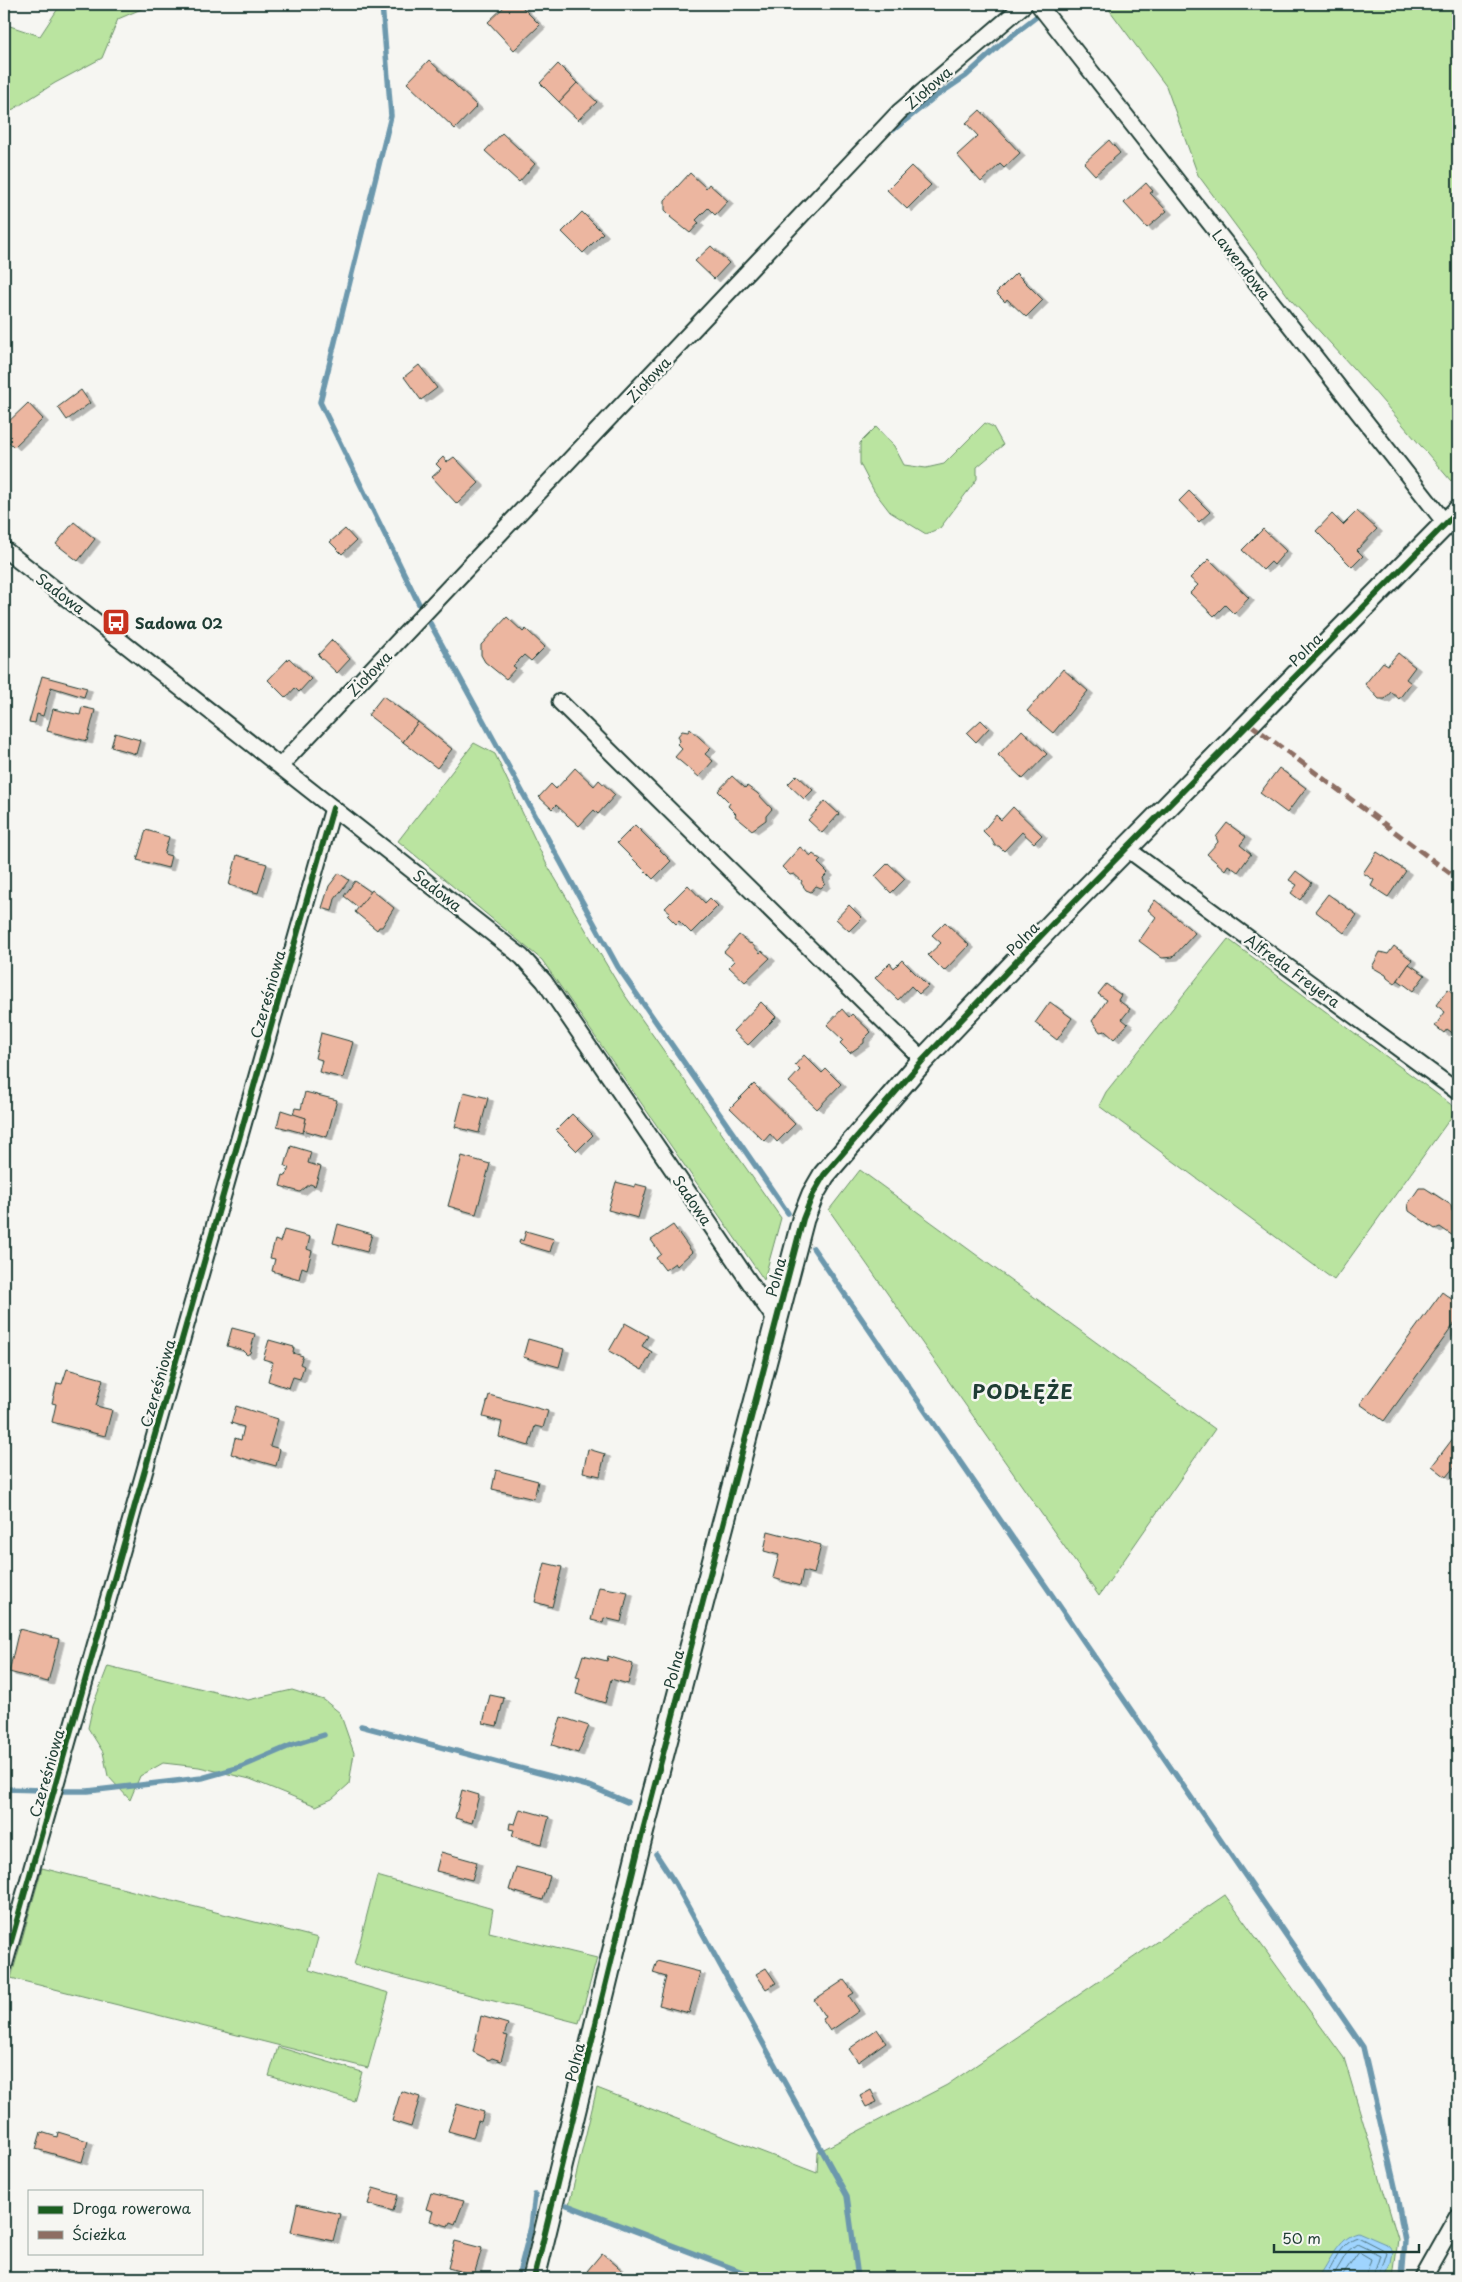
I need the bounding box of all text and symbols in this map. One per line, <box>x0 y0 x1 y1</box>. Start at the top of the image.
street label: Ziołowa <box>899 60 957 114</box>
street label: Lawendowa <box>1207 224 1277 305</box>
street label: Ziołowa <box>621 350 676 407</box>
street label: Sadowa <box>32 567 91 620</box>
bus stop icon: Sadowa 02 <box>101 607 131 637</box>
place label: Sadowa 02 <box>135 611 223 634</box>
street label: Polna <box>1283 626 1328 671</box>
street label: Ziołowa <box>341 645 397 701</box>
street label: Sadowa <box>409 864 468 917</box>
street label: Polna <box>1000 915 1044 960</box>
street label: Alfreda Freyera <box>1240 927 1346 1013</box>
street label: Czereśniowa <box>243 946 291 1041</box>
street label: Sadowa <box>668 1170 719 1230</box>
street label: Polna <box>759 1254 791 1299</box>
street label: Czereśniowa <box>133 1335 181 1430</box>
district label: PODŁĘŻE <box>972 1376 1074 1406</box>
street label: Polna <box>657 1646 689 1691</box>
street label: Czereśniowa <box>22 1725 70 1820</box>
street label: Polna <box>558 2039 590 2084</box>
legend <box>28 2190 202 2254</box>
text: Droga rowerowa <box>72 2196 191 2219</box>
text: Ścieżka <box>72 2222 127 2245</box>
scale bar <box>1274 2222 1420 2254</box>
text: 50 m <box>1282 2226 1321 2249</box>

